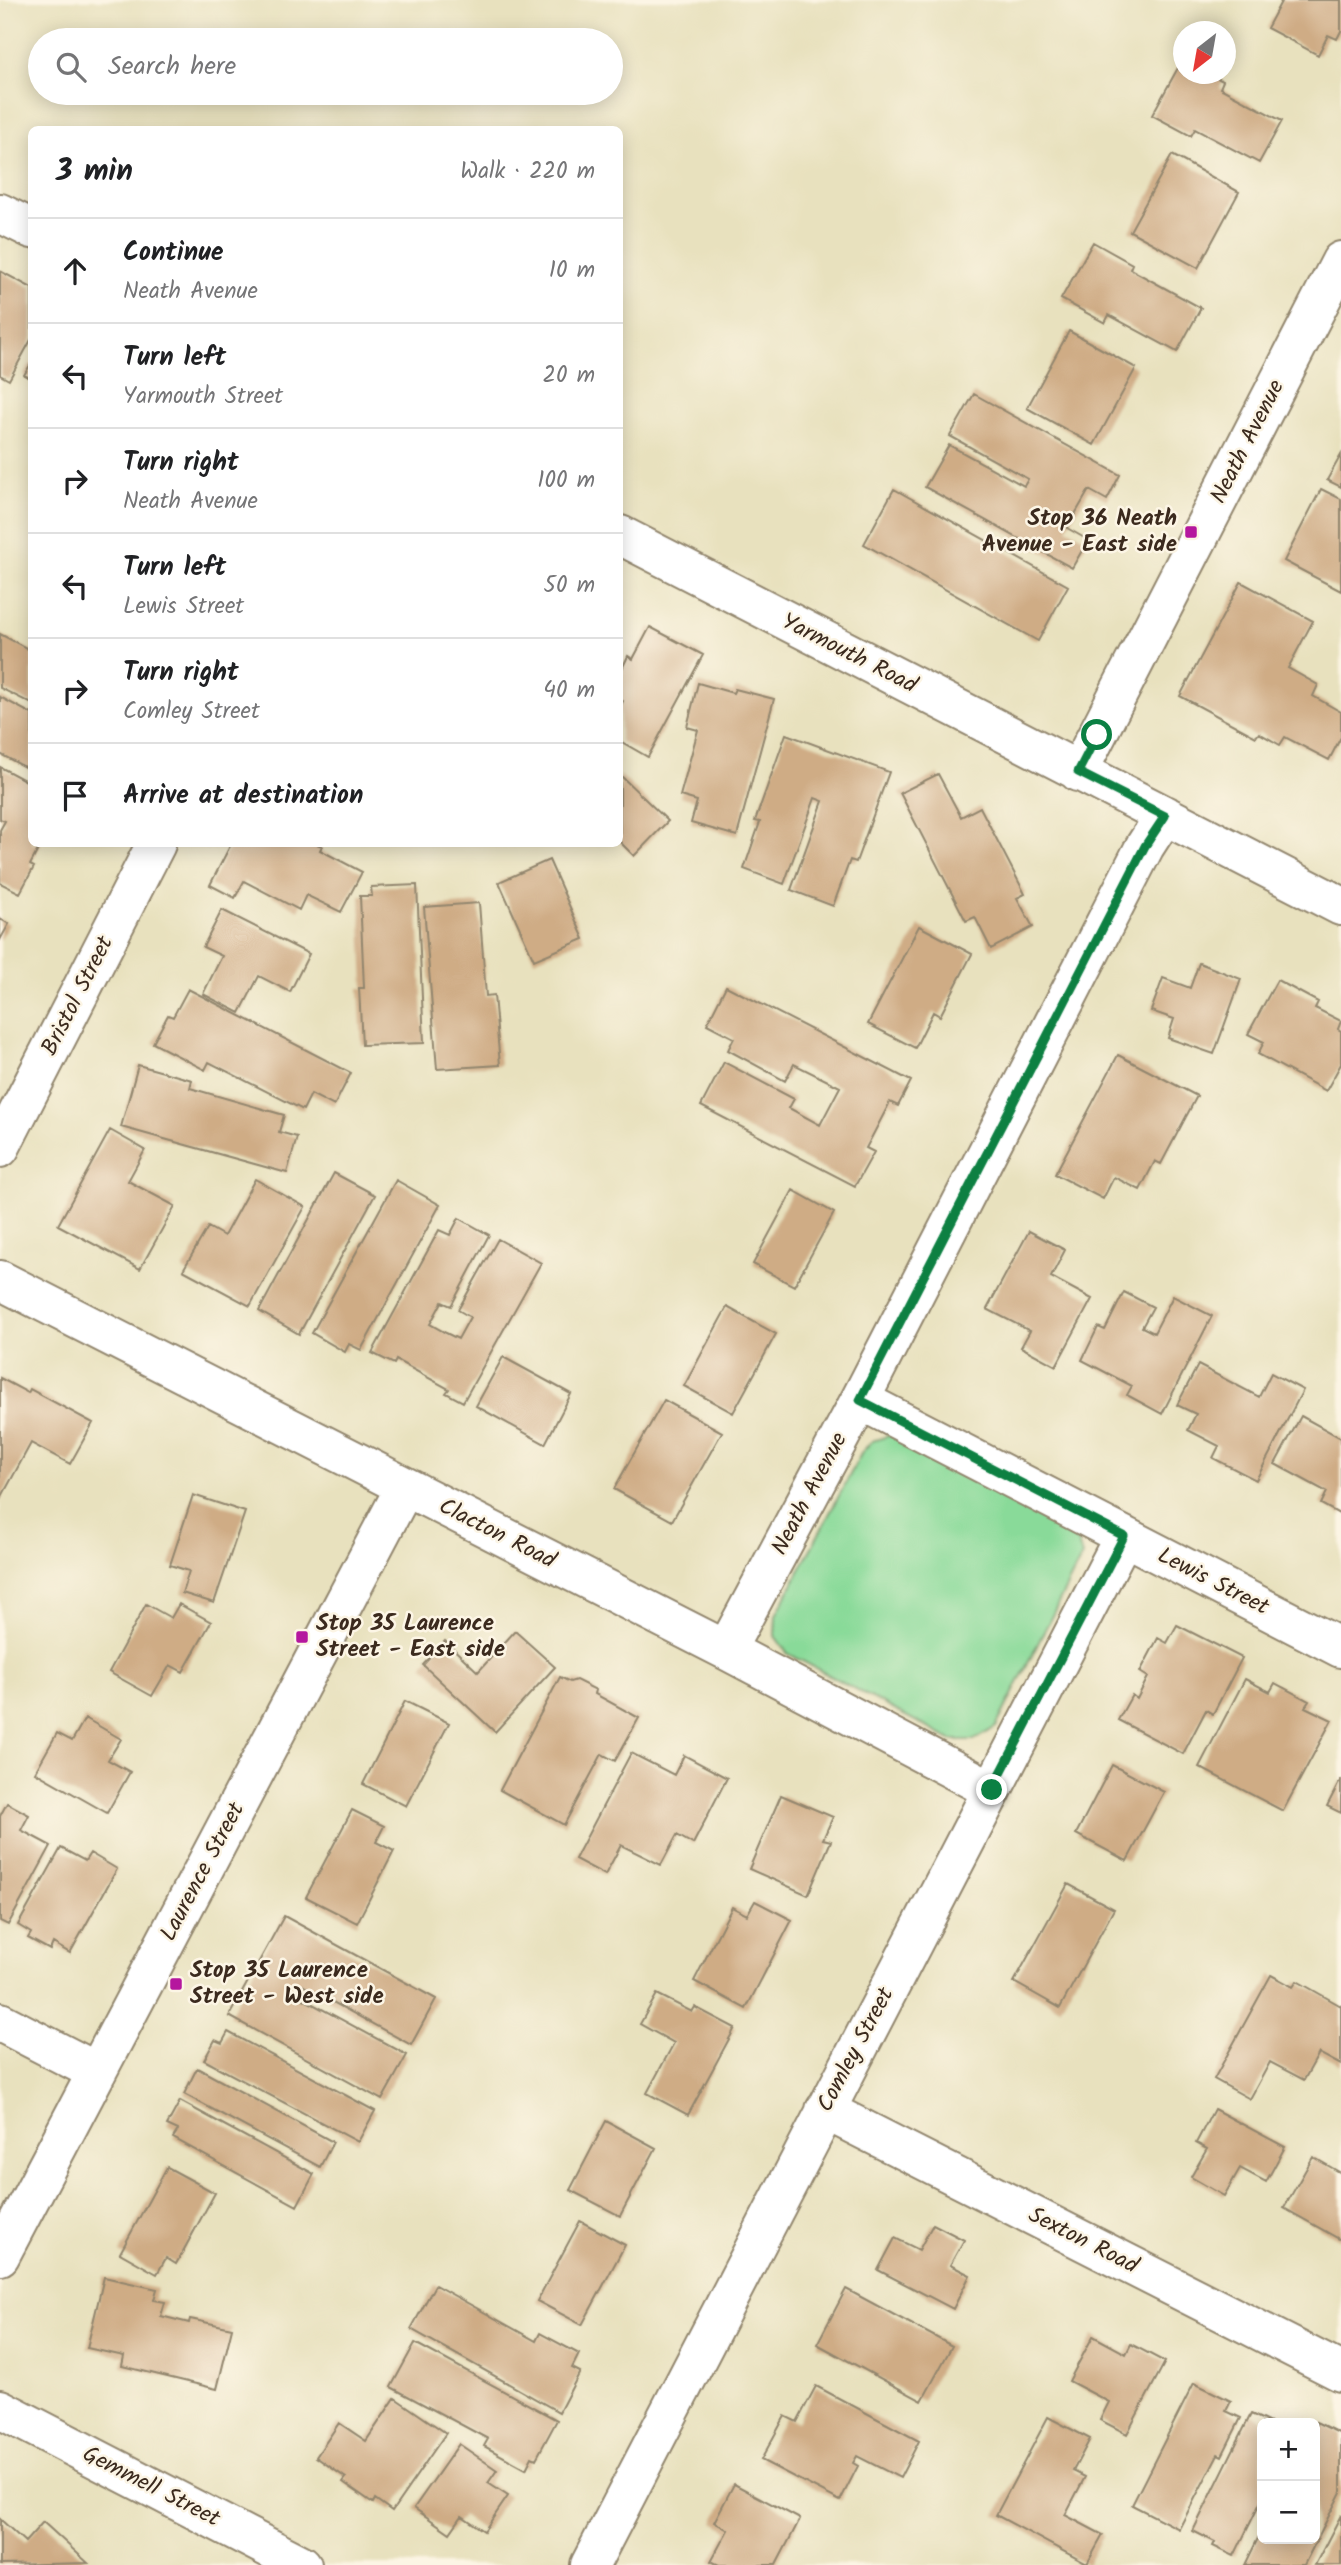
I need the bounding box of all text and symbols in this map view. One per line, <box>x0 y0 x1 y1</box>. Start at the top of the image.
north arrow <box>1173 21 1236 84</box>
search box <box>28 28 623 105</box>
text: Search here <box>108 46 236 88</box>
icon: search <box>52 48 90 86</box>
text: 3 min <box>56 148 133 196</box>
text: Walk · 220 m <box>460 154 595 190</box>
text: Continue <box>123 232 224 274</box>
icon: ahead <box>56 252 94 290</box>
text: 10 m <box>549 253 595 289</box>
text: Neath Avenue <box>123 274 258 310</box>
text: Turn left <box>123 337 226 379</box>
icon: left <box>56 357 94 395</box>
text: 20 m <box>543 358 595 394</box>
street label: Neath Avenue <box>1201 374 1295 510</box>
text: Yarmouth Street <box>123 379 283 415</box>
text: Turn right <box>123 442 239 484</box>
icon: right <box>56 462 94 500</box>
text: 100 m <box>537 463 595 499</box>
text: Neath Avenue <box>123 484 258 520</box>
place label: Stop 36 Neath Avenue - East side <box>982 501 1177 563</box>
marker: Stop 36 Neath Avenue - East side <box>1183 524 1199 540</box>
text: Turn left <box>123 547 226 589</box>
icon: left <box>56 567 94 605</box>
text: 50 m <box>544 568 595 604</box>
text: Lewis Street <box>123 589 244 625</box>
street label: Yarmouth Road <box>775 604 924 704</box>
text: Turn right <box>123 652 239 694</box>
icon: right <box>56 672 94 710</box>
text: 40 m <box>543 673 595 709</box>
text: Comley Street <box>123 694 260 730</box>
route start <box>1081 719 1112 750</box>
text: Arrive at destination <box>123 775 363 817</box>
icon: arrive <box>56 777 94 815</box>
street label: Bristol Street <box>32 929 124 1062</box>
street label: Neath Avenue <box>762 1426 858 1562</box>
street label: Clacton Road <box>432 1489 562 1579</box>
street label: Lewis Street <box>1151 1538 1276 1626</box>
place label: Stop 35 Laurence Street - East side <box>316 1606 505 1668</box>
marker: Stop 35 Laurence Street - East side <box>294 1629 310 1645</box>
route end <box>976 1774 1007 1805</box>
street label: Laurence Street <box>151 1795 255 1948</box>
place label: Stop 35 Laurence Street - West side <box>190 1953 384 2015</box>
marker: Stop 35 Laurence Street - West side <box>168 1976 184 1992</box>
street label: Comley Street <box>808 1980 905 2119</box>
street label: Sexton Road <box>1022 2198 1145 2284</box>
map controls <box>1257 2418 1320 2544</box>
button: + <box>1257 2418 1320 2481</box>
street label: Gemmell Street <box>76 2437 227 2538</box>
button: − <box>1257 2481 1320 2544</box>

